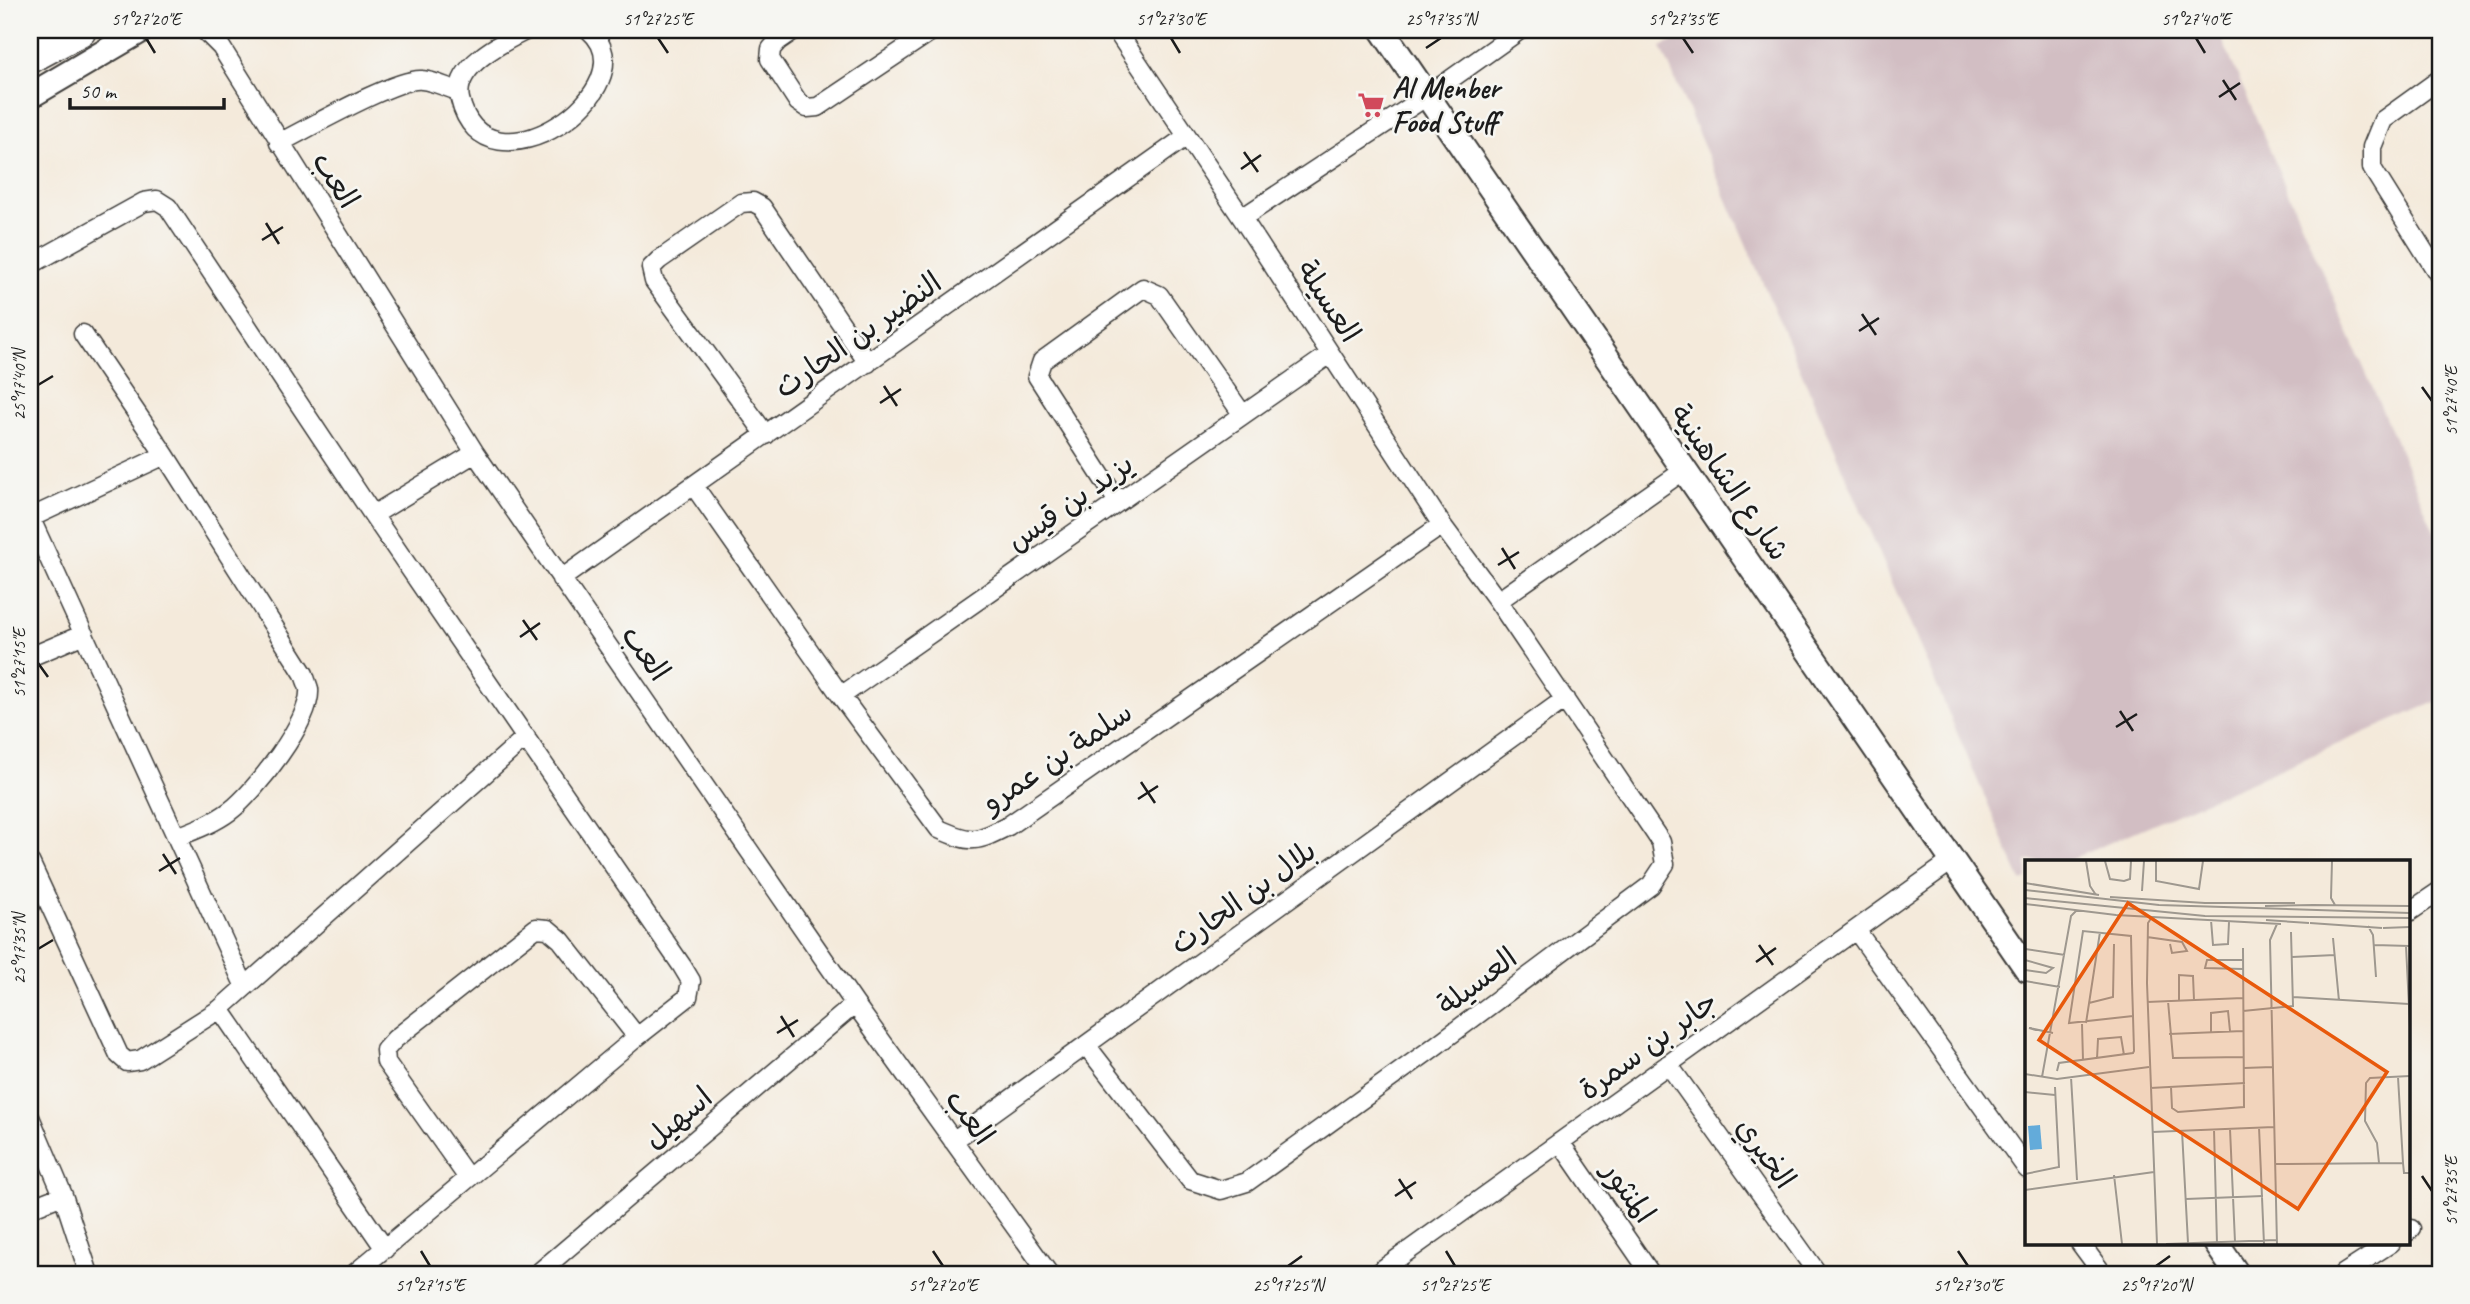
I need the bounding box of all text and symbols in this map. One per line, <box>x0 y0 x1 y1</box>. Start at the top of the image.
text: 51°27'20"E <box>111 8 183 30</box>
text: 51°27'25"E <box>623 8 695 30</box>
text: 51°27'30"E <box>1136 8 1208 30</box>
text: 25°17'35"N <box>1406 8 1480 30</box>
text: 51°27'35"E <box>1648 8 1720 30</box>
text: 51°27'40"E <box>2161 8 2233 30</box>
scale bar <box>70 66 224 110</box>
place label: Al Menber Food Stuff <box>1392 69 1504 141</box>
text: 50 m <box>80 78 118 104</box>
supermarket icon: Al Menber Food Stuff <box>1356 90 1386 120</box>
street label: العب <box>304 144 368 216</box>
street label: العسيلة <box>1288 253 1370 349</box>
street label: النضير بن الحارث <box>767 263 949 407</box>
text: 25°17'40"N <box>8 346 30 420</box>
text: 51°27'40"E <box>2440 364 2462 436</box>
street label: شارع الشاهينية <box>1660 396 1798 569</box>
street label: يزيد بن قيس <box>999 444 1141 560</box>
street label: العب <box>613 618 679 688</box>
text: 51°27'15"E <box>8 626 30 698</box>
street label: سلمة بن عمرو <box>973 693 1140 822</box>
street label: بلال بن الحارث <box>1162 831 1324 963</box>
inset map <box>2025 860 2410 1244</box>
text: 25°17'35"N <box>8 910 30 984</box>
street label: العسيلة <box>1429 938 1525 1024</box>
street label: جابر بن سمرة <box>1571 982 1725 1108</box>
street label: اسهيل <box>636 1078 720 1158</box>
street label: العب <box>937 1082 1003 1152</box>
street label: الخيري <box>1726 1110 1804 1197</box>
street label: المنثور <box>1592 1151 1664 1231</box>
text: 51°27'35"E <box>2440 1154 2462 1226</box>
text: 51°27'15"E <box>395 1274 467 1296</box>
text: 51°27'20"E <box>908 1274 980 1296</box>
text: 25°17'25"N <box>1253 1274 1327 1296</box>
text: 51°27'25"E <box>1420 1274 1492 1296</box>
text: 51°27'30"E <box>1933 1274 2005 1296</box>
text: 25°17'20"N <box>2121 1274 2195 1296</box>

